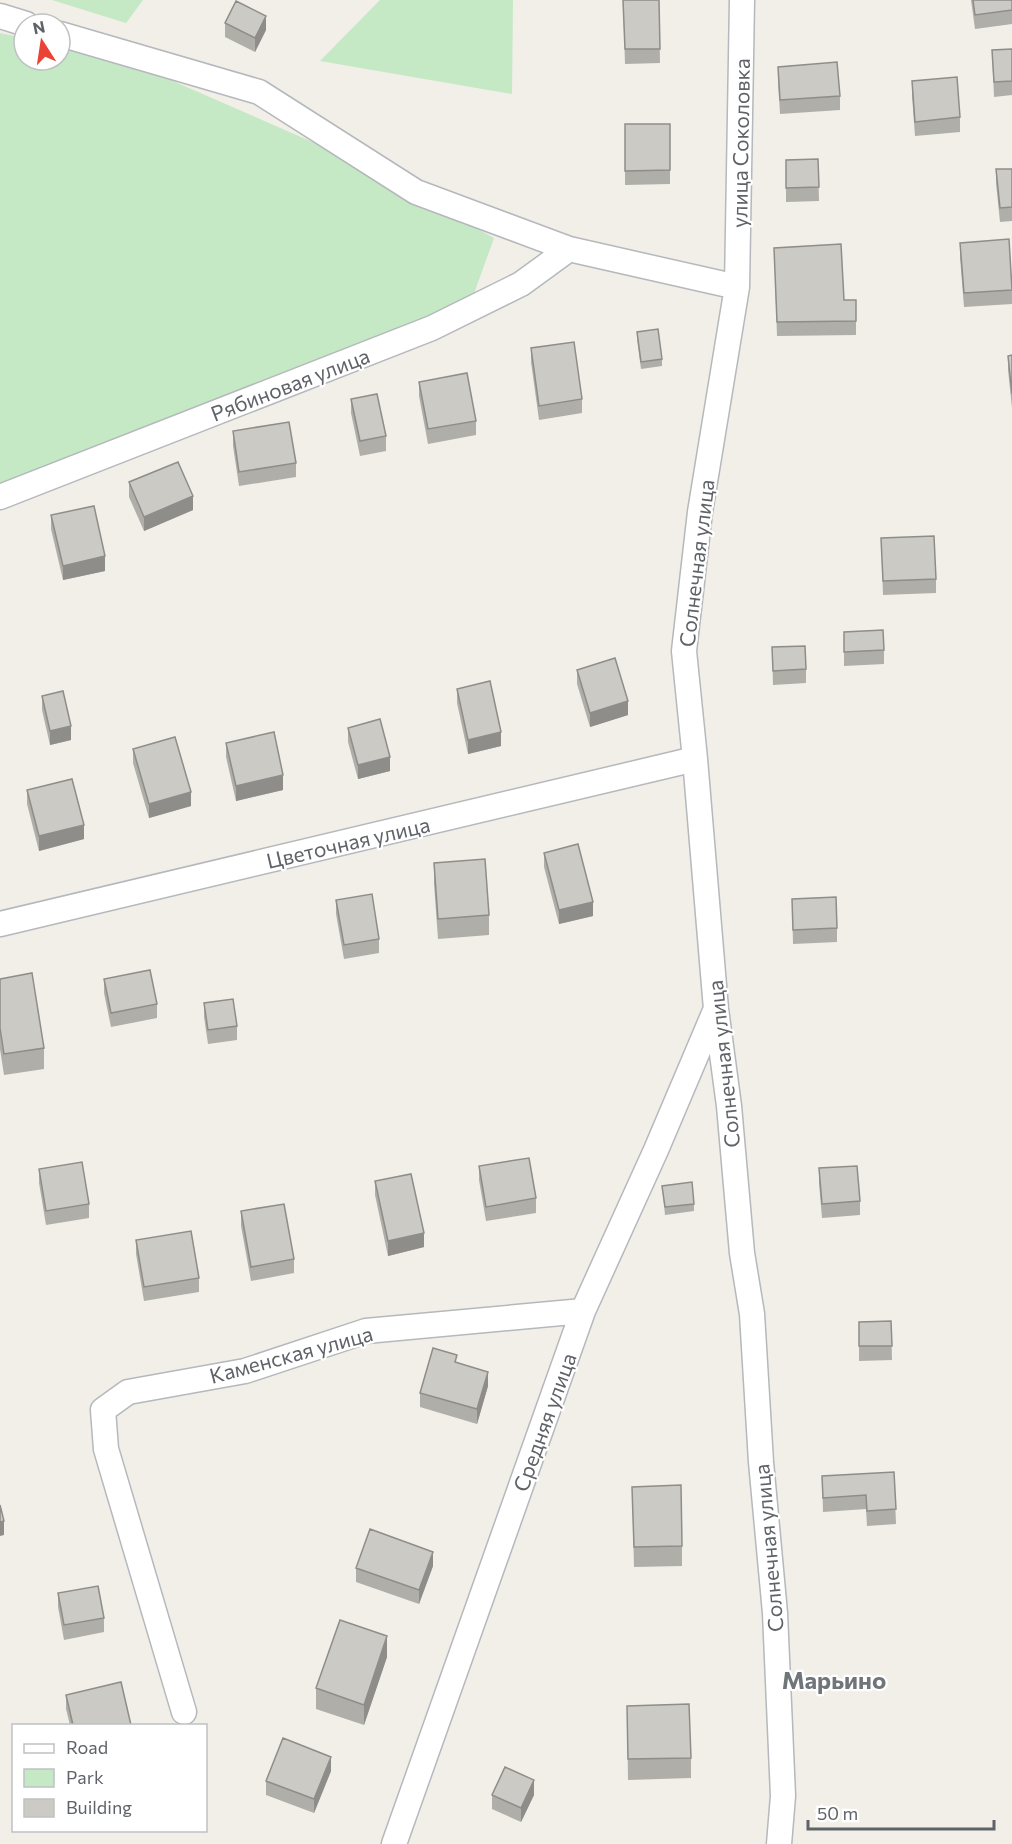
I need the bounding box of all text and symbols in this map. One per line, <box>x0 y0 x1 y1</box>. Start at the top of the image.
north arrow <box>12 12 72 72</box>
text: N <box>31 16 47 37</box>
street label: улица Соколовка <box>726 58 754 228</box>
street label: Рябиновая улица <box>207 342 373 426</box>
street label: Солнечная улица <box>673 478 719 648</box>
street label: Цветочная улица <box>264 811 432 873</box>
street label: Солнечная улица <box>702 979 744 1149</box>
street label: Каменская улица <box>207 1320 375 1388</box>
street label: Средняя улица <box>507 1349 581 1495</box>
street label: Солнечная улица <box>748 1463 788 1633</box>
district label: Марьино <box>782 1665 886 1694</box>
legend <box>12 1724 207 1832</box>
text: Road <box>66 1736 108 1758</box>
text: Park <box>66 1766 104 1788</box>
scale bar <box>808 1793 994 1831</box>
text: Building <box>66 1796 132 1818</box>
text: 50 m <box>817 1802 858 1824</box>

